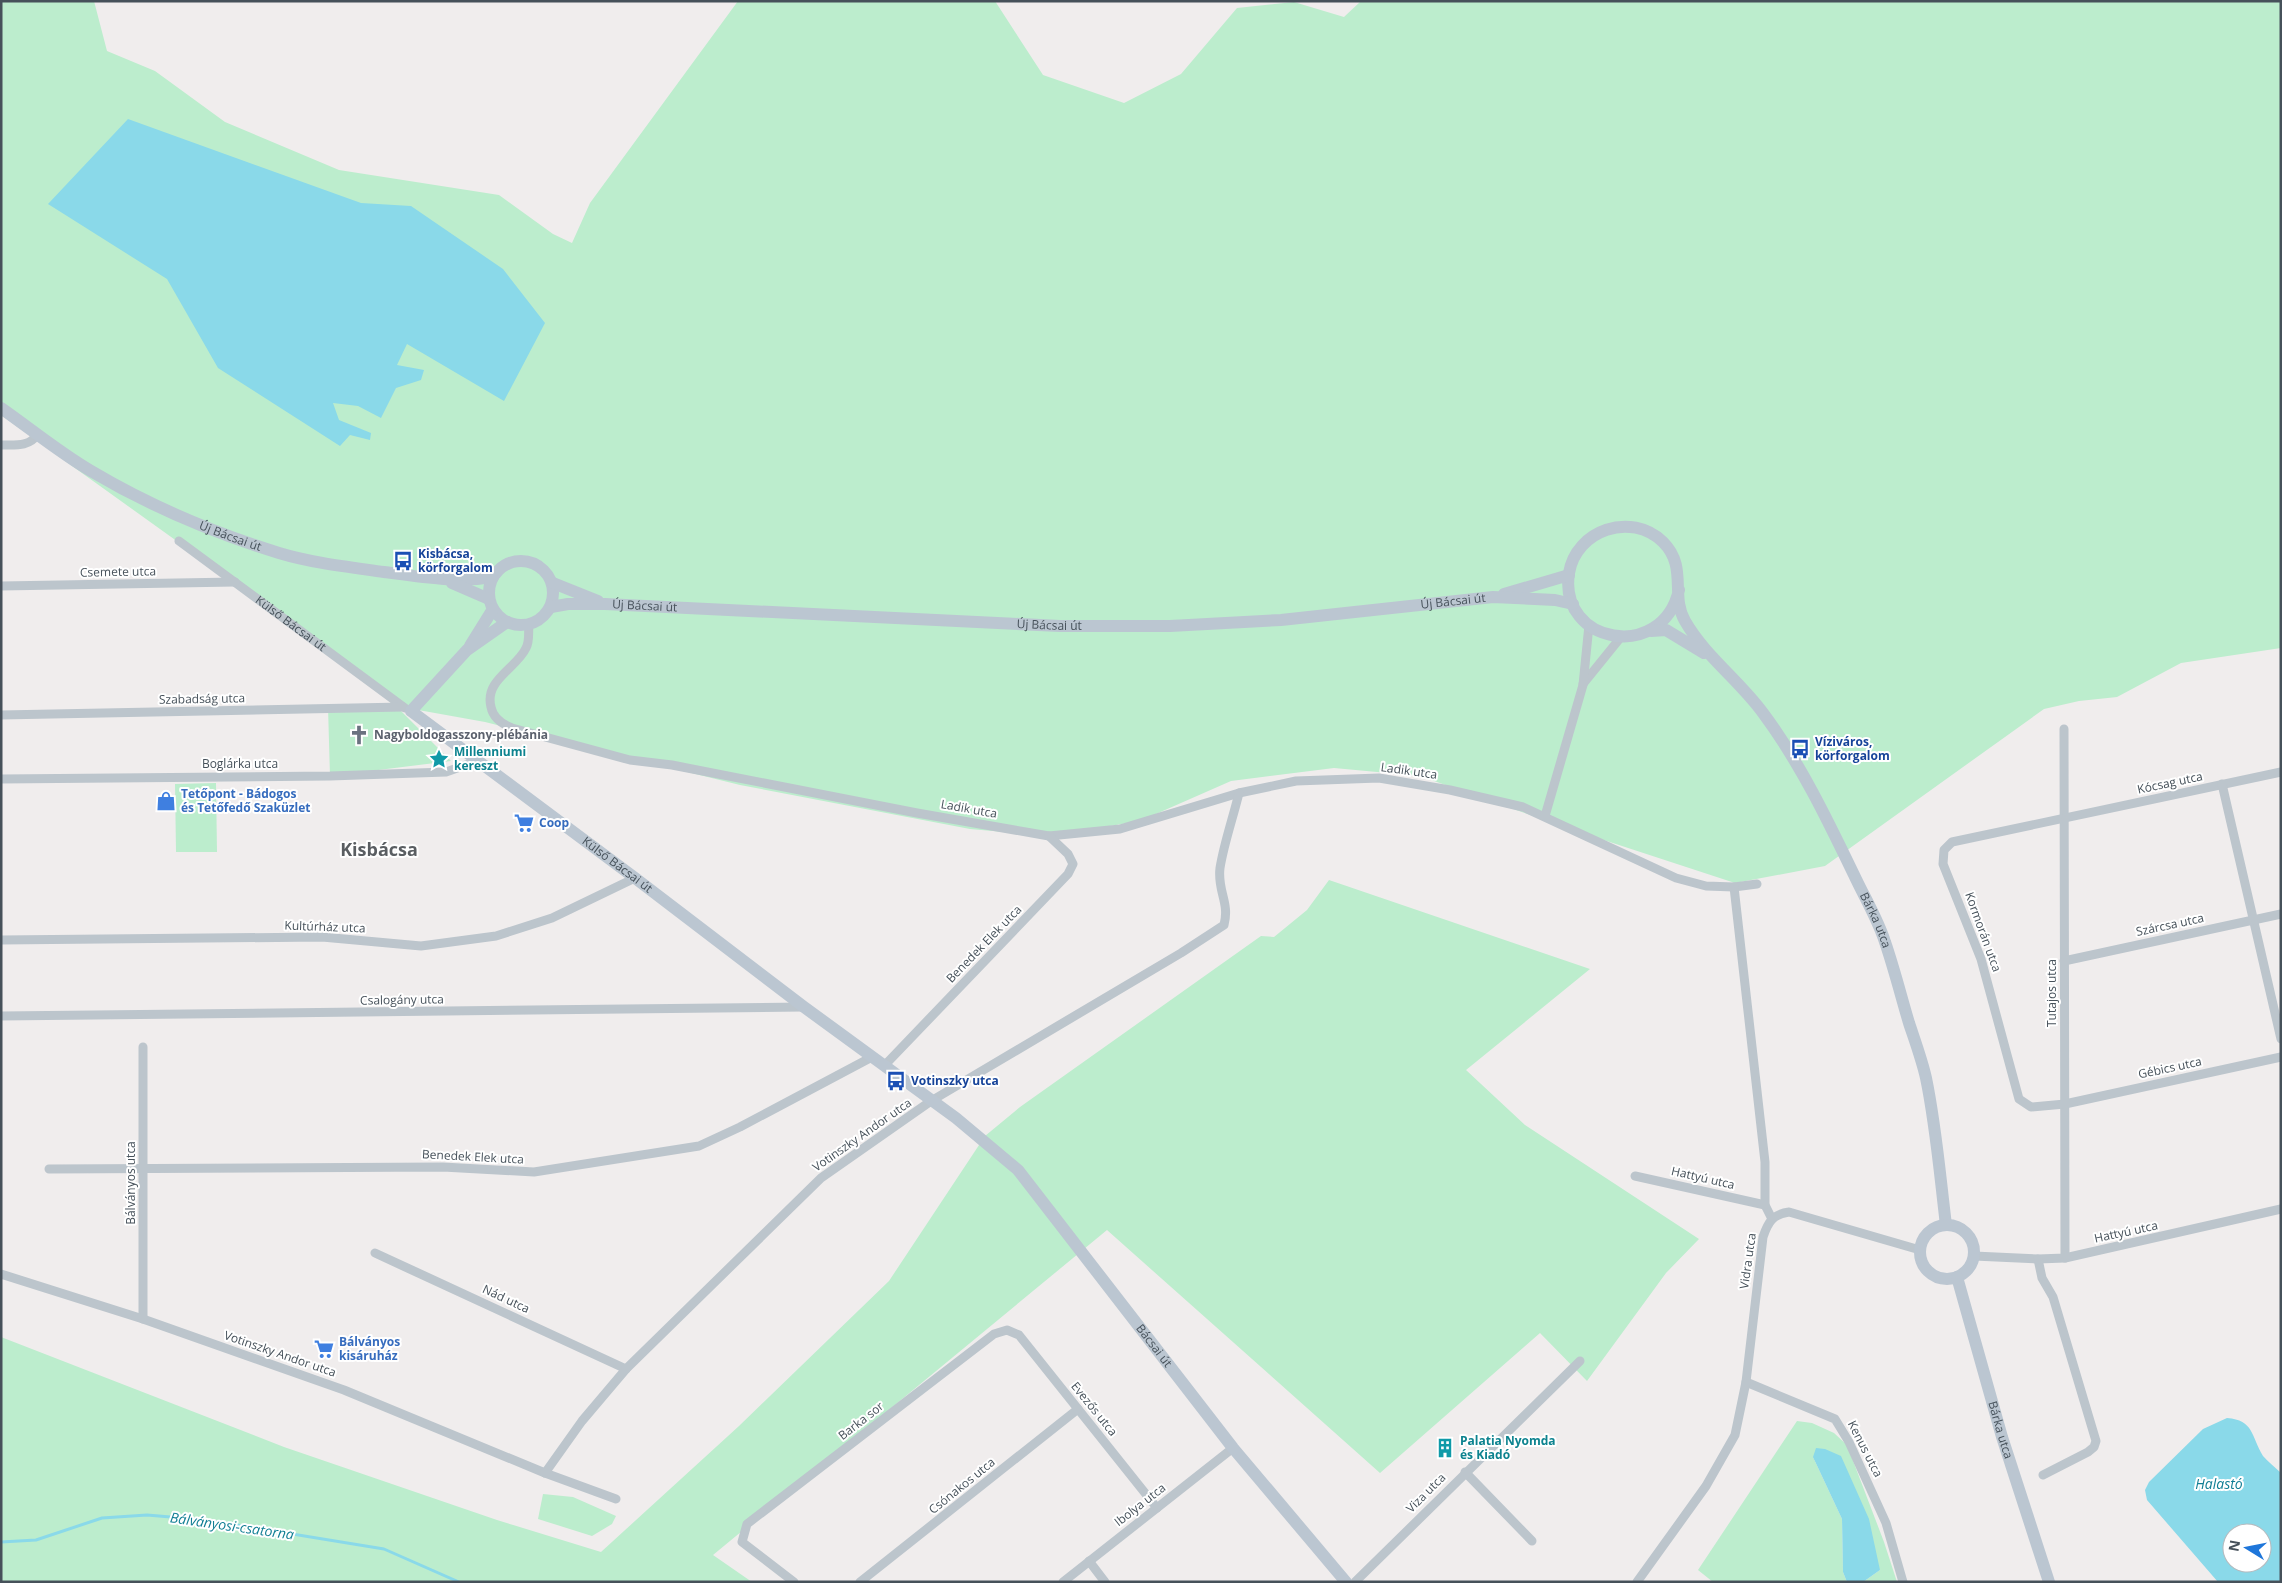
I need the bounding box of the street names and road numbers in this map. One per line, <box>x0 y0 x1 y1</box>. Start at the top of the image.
street label: Új Bácsai út <box>197 516 264 555</box>
street label: Csemete utca <box>80 562 156 581</box>
street label: Új Bácsai út <box>1420 589 1486 613</box>
street label: Külső Bácsai út <box>252 591 330 655</box>
street label: Új Bácsai út <box>612 595 678 615</box>
street label: Új Bácsai út <box>1016 615 1082 634</box>
street label: Szabadság utca <box>159 689 245 708</box>
street label: Boglárka utca <box>202 755 278 772</box>
street label: Ladik utca <box>1380 758 1438 783</box>
street label: Kócsag utca <box>2136 767 2204 798</box>
street label: Ladik utca <box>940 795 999 822</box>
street label: Külső Bácsai út <box>579 832 656 897</box>
street label: Bárka utca <box>1856 889 1895 950</box>
street label: Kormorán utca <box>1961 889 2006 974</box>
street label: Benedek Elek utca <box>942 901 1025 986</box>
street label: Szárcsa utca <box>2134 909 2205 940</box>
street label: Kultúrház utca <box>284 917 366 936</box>
street label: Tutajos utca <box>2043 959 2060 1027</box>
street label: Csalogány utca <box>360 990 444 1009</box>
street label: Gébics utca <box>2137 1052 2203 1083</box>
street label: Votinszky Andor utca <box>809 1094 915 1175</box>
street label: Bálványos utca <box>122 1141 139 1225</box>
street label: Benedek Elek utca <box>422 1145 524 1168</box>
street label: Hattyú utca <box>1670 1162 1737 1193</box>
street label: Hattyú utca <box>2093 1216 2159 1247</box>
street label: Vidra utca <box>1735 1232 1760 1290</box>
street label: Nád utca <box>480 1280 533 1317</box>
street label: Bácsai út <box>1132 1320 1176 1371</box>
street label: Votinszky Andor utca <box>222 1326 338 1381</box>
street label: Evezős utca <box>1067 1378 1121 1439</box>
street label: Barka sor <box>834 1397 887 1444</box>
street label: Bárka utca <box>1984 1399 2018 1461</box>
street label: Kenus utca <box>1844 1417 1887 1480</box>
street label: Csónakos utca <box>925 1454 998 1518</box>
street label: Viza utca <box>1402 1469 1449 1516</box>
street label: Ibolya utca <box>1111 1479 1169 1530</box>

